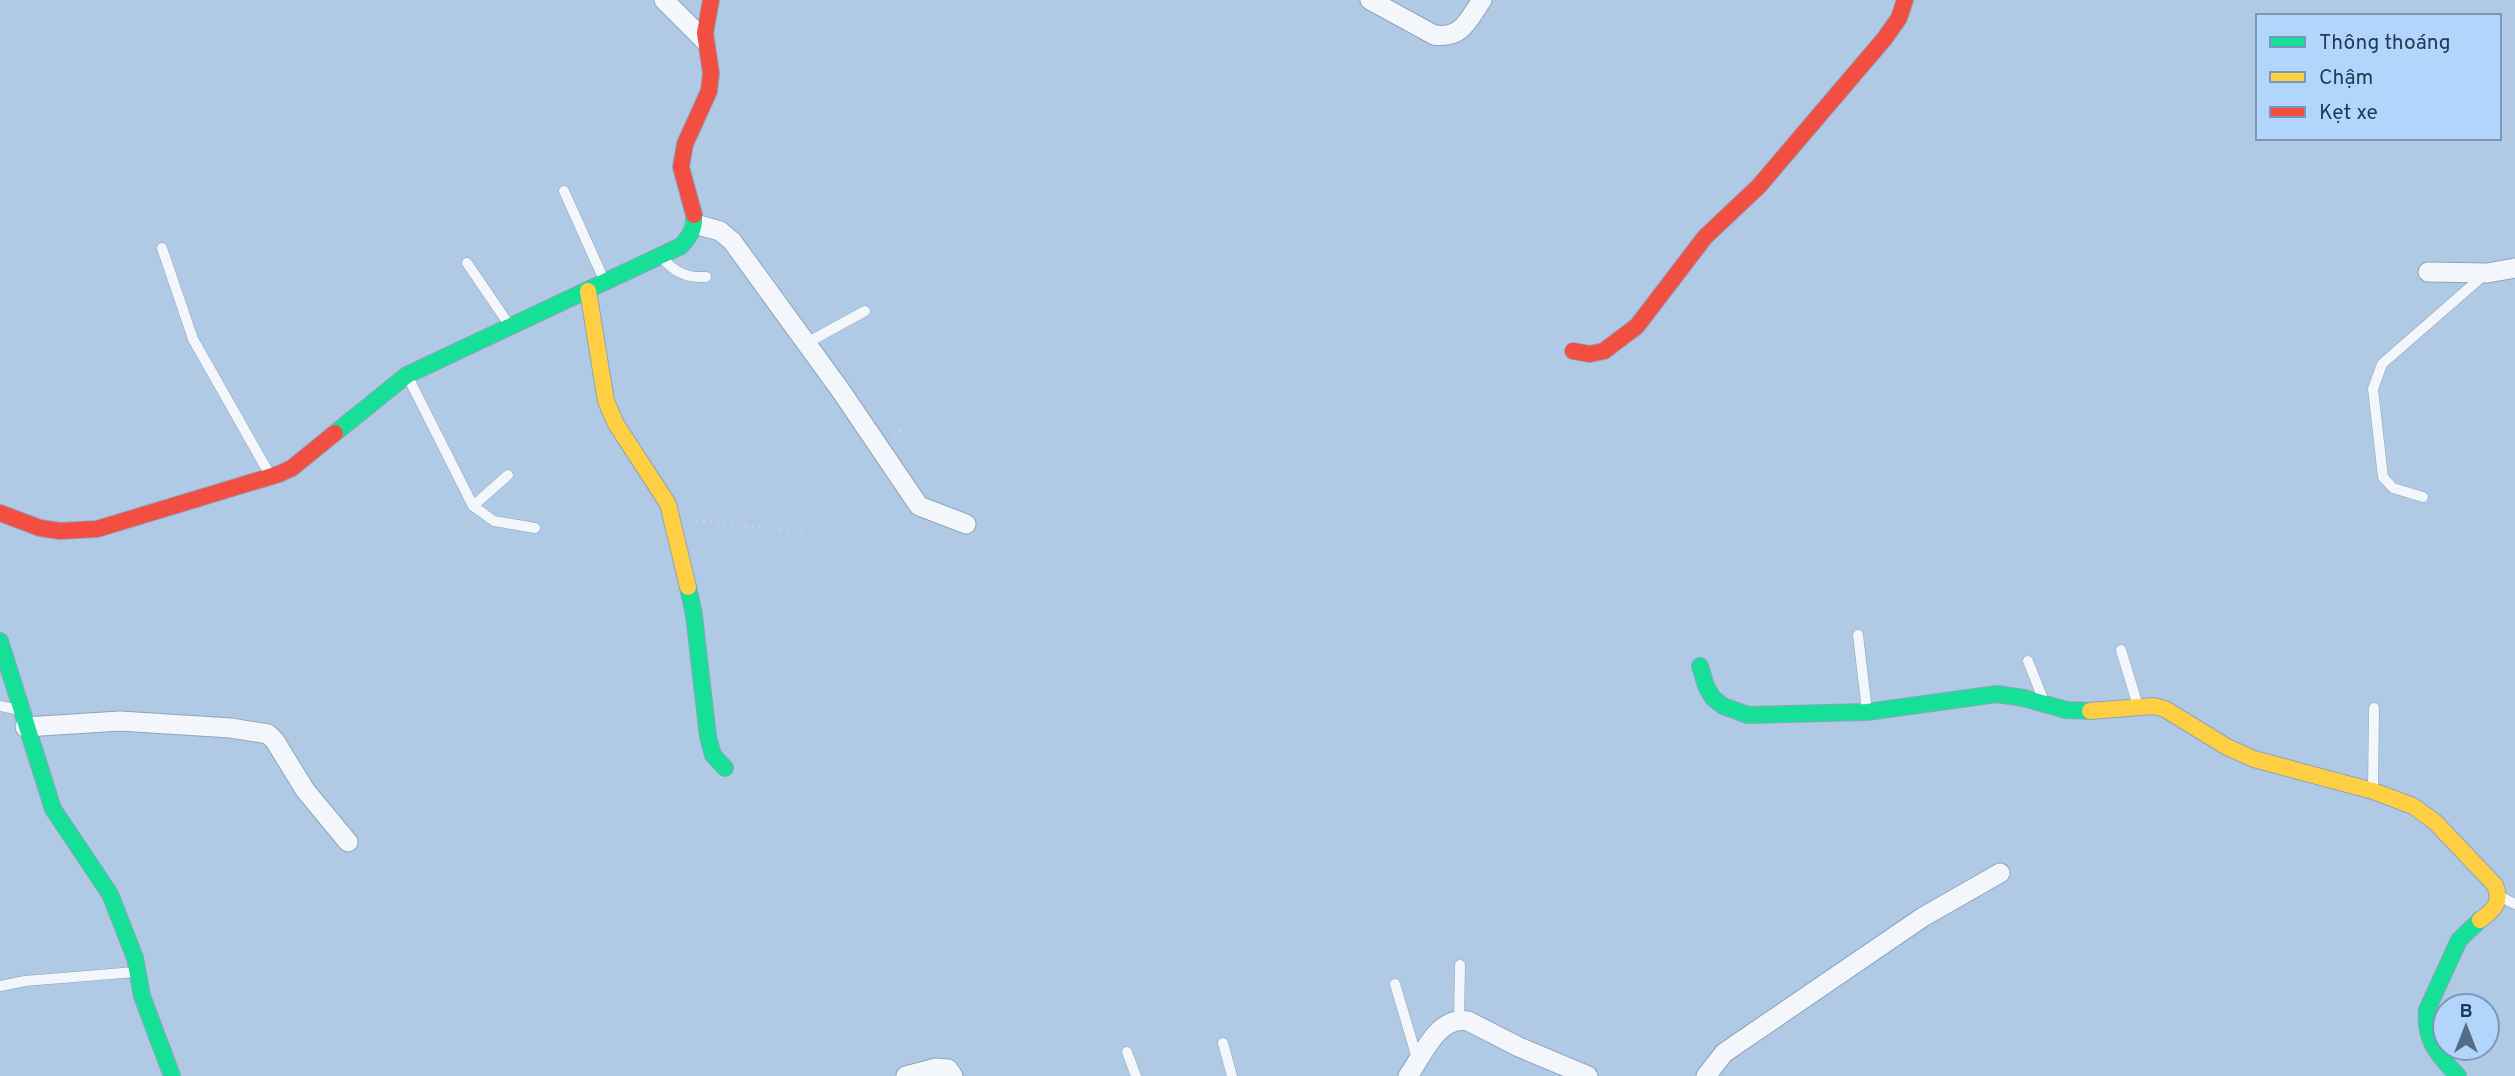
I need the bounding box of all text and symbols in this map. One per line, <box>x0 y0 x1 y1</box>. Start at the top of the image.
legend <box>2256 14 2501 140</box>
text: Thông thoáng <box>2319 30 2451 57</box>
text: Chậm <box>2319 65 2373 92</box>
text: Kẹt xe <box>2319 100 2378 127</box>
north arrow <box>2431 992 2501 1062</box>
text: B <box>2459 1000 2473 1024</box>

